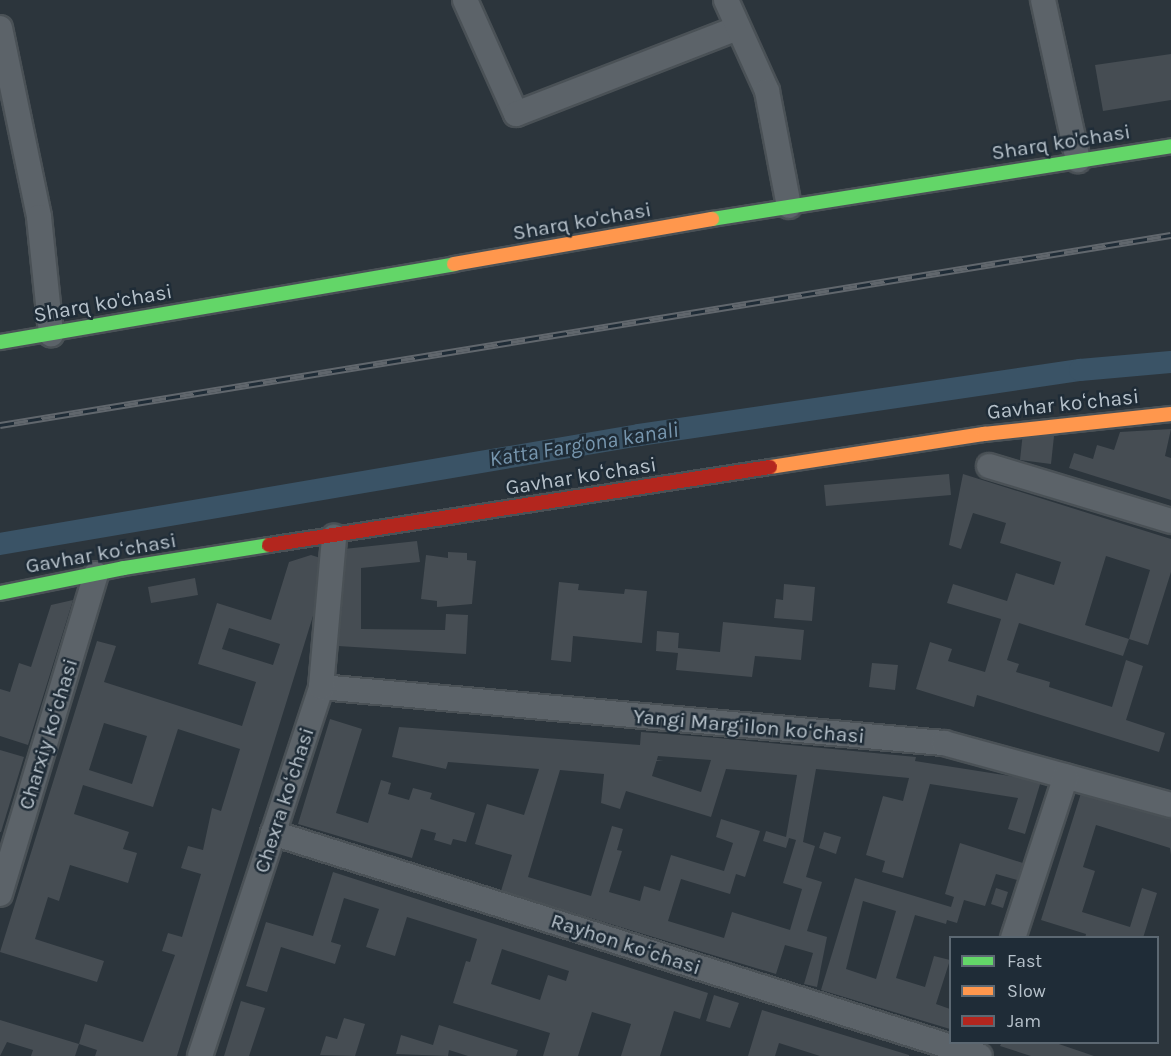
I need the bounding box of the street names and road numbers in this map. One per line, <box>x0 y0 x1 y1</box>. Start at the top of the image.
street label: Sharq ko'chasi <box>990 119 1132 165</box>
street label: Sharq ko'chasi <box>511 196 653 246</box>
street label: Sharq ko'chasi <box>32 278 174 328</box>
street label: Gavhar koʻchasi <box>986 383 1140 425</box>
street label: Gavhar koʻchasi <box>504 452 658 500</box>
street label: Gavhar koʻchasi <box>24 527 178 579</box>
street label: Charxiy koʻchasi <box>13 655 83 813</box>
street label: Yangi Margʻilon koʻchasi <box>632 703 866 749</box>
street label: Chexra koʻchasi <box>249 724 319 876</box>
street label: Rayhon koʻchasi <box>548 908 704 980</box>

